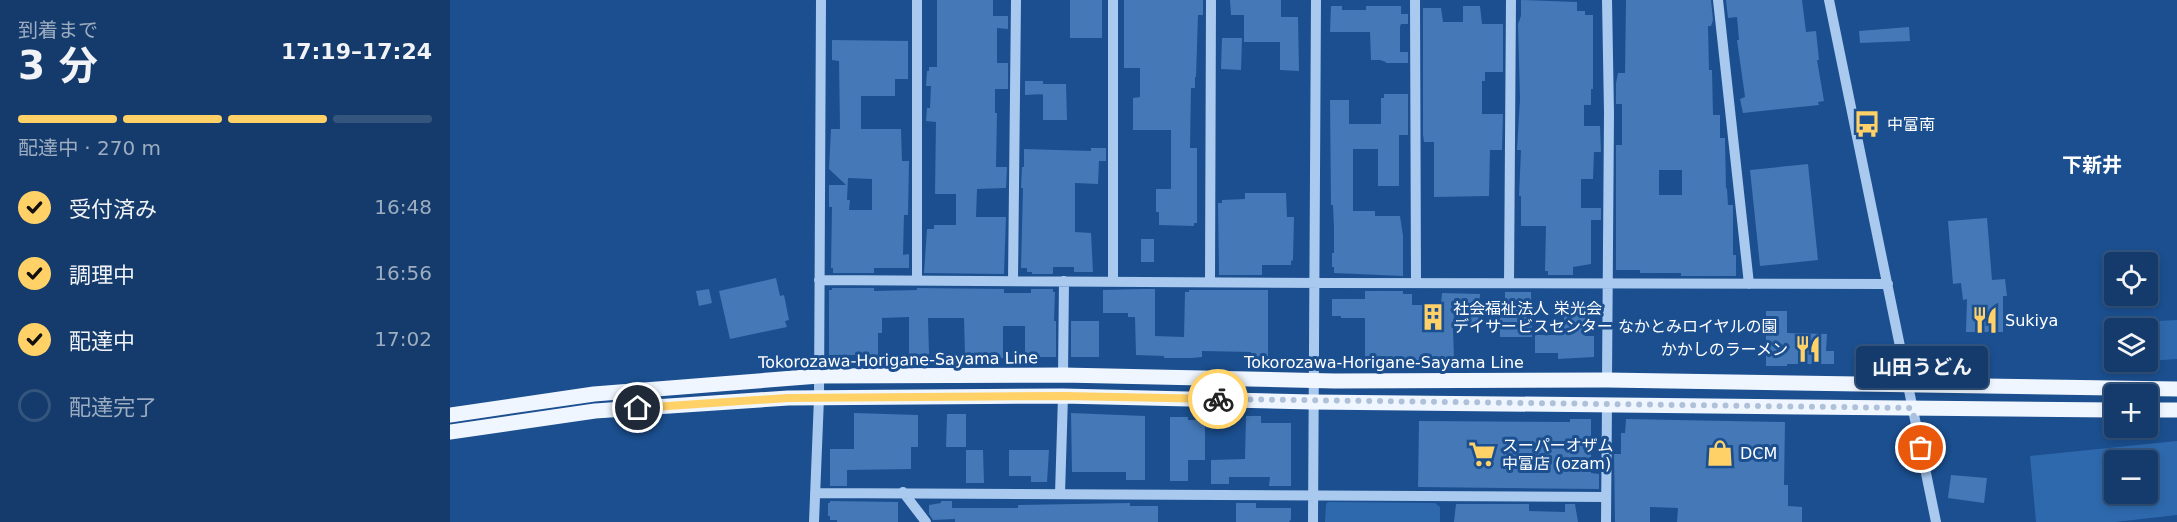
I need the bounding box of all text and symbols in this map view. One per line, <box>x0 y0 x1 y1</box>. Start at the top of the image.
text: 到着まで <box>18 18 98 42</box>
text: 17:19–17:24 <box>281 39 432 64</box>
text: 3 分 <box>18 43 98 88</box>
bus stop icon: 中富南 <box>1852 109 1882 139</box>
place label: 中富南 <box>1887 115 1935 134</box>
text: 配達中 · 270 m <box>18 136 161 160</box>
district label: 下新井 <box>2062 153 2122 177</box>
icon: check <box>18 191 51 224</box>
text: 16:48 <box>374 195 432 219</box>
text: 受付済み <box>69 197 157 222</box>
map controls <box>2104 252 2158 504</box>
button: locate <box>2104 252 2158 306</box>
icon: check <box>18 257 51 290</box>
text: 16:56 <box>374 261 432 285</box>
text: 調理中 <box>69 263 135 288</box>
place label: 社会福祉法人 栄光会 デイサービスセンター なかとみロイヤルの園 <box>1453 299 1778 336</box>
building icon: 社会福祉法人 栄光会 デイサービスセンター なかとみロイヤルの園 <box>1418 302 1448 332</box>
restaurant icon: Sukiya <box>1970 305 2000 335</box>
place label: Sukiya <box>2005 311 2058 330</box>
button: layers <box>2104 318 2158 372</box>
icon: check <box>18 323 51 356</box>
text: 17:02 <box>374 327 432 351</box>
text: 配達中 <box>69 329 135 354</box>
restaurant icon: かかしのラーメン <box>1793 334 1823 364</box>
place label: かかしのラーメン <box>1661 340 1788 359</box>
callout: 山田うどん <box>1855 346 1987 388</box>
street label: Tokorozawa-Horigane-Sayama Line <box>757 348 1038 372</box>
street label: Tokorozawa-Horigane-Sayama Line <box>1243 353 1524 372</box>
text: 山田うどん <box>1872 355 1972 379</box>
courier <box>1188 369 1248 429</box>
pin <box>612 382 663 433</box>
icon: bike <box>1202 383 1235 416</box>
button: + <box>2104 384 2158 438</box>
icon: home <box>621 391 654 424</box>
text: 配達完了 <box>69 395 157 420</box>
pin <box>1895 422 1946 473</box>
icon: bag <box>1904 431 1937 464</box>
place label: スーパーオザム 中富店 (ozam) <box>1502 436 1614 473</box>
shop icon: DCM <box>1705 438 1735 468</box>
supermarket icon: スーパーオザム 中富店 (ozam) <box>1467 439 1497 469</box>
place label: DCM <box>1740 444 1777 463</box>
button: − <box>2104 450 2158 504</box>

